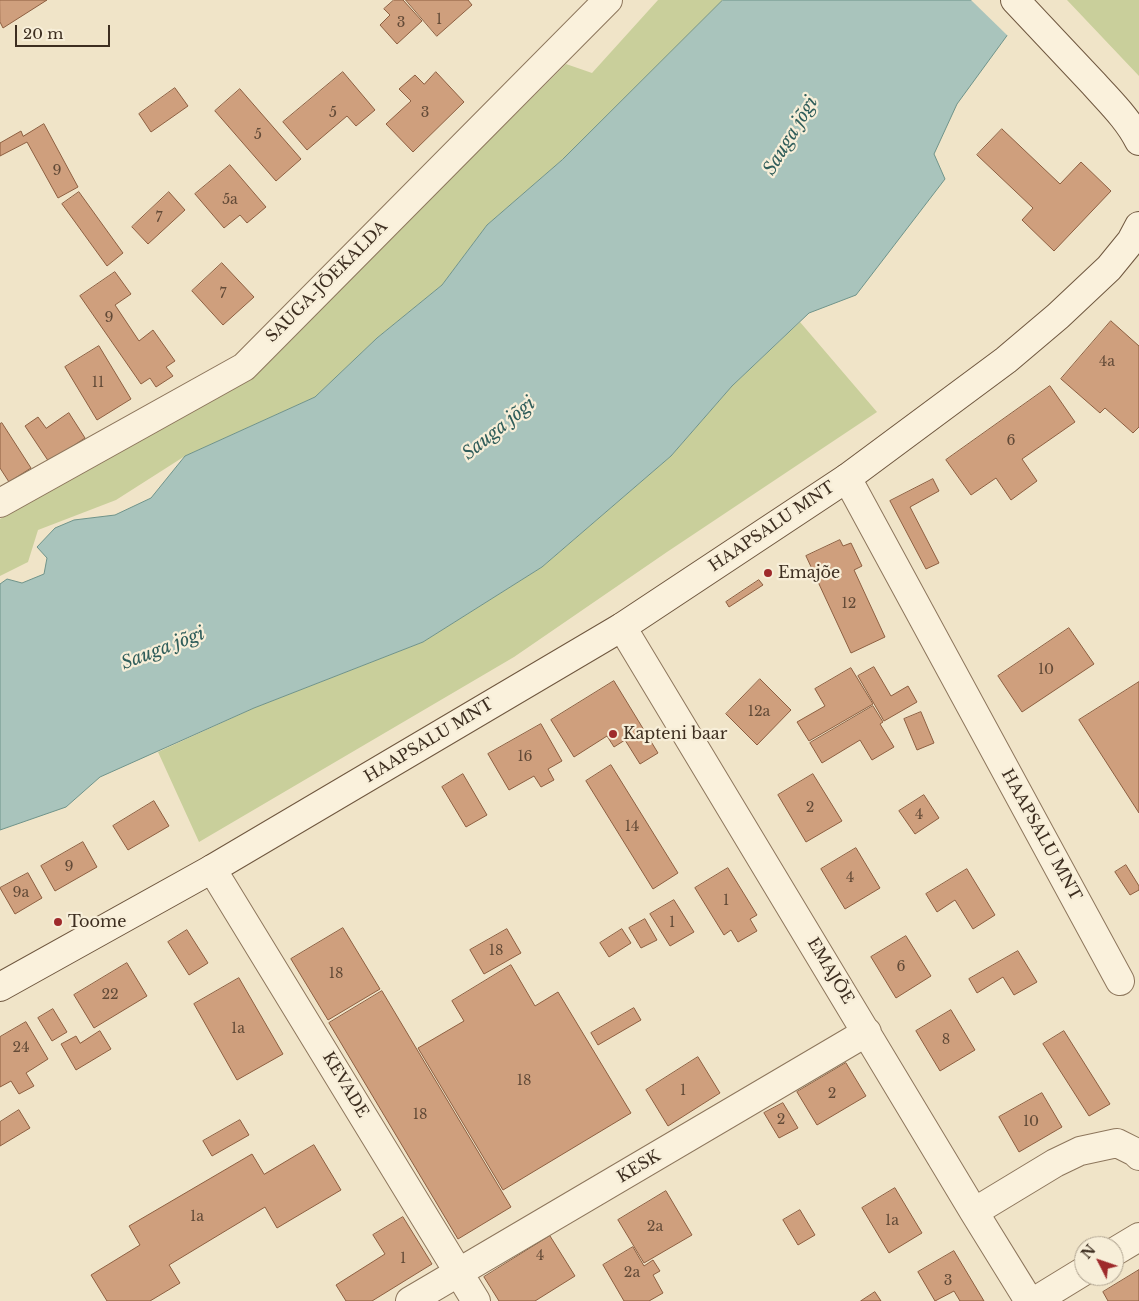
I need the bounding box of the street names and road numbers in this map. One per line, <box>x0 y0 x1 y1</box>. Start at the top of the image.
street label: SAUGA-JÕEKALDA <box>262 217 392 347</box>
street label: HAAPSALU MNT <box>706 478 838 576</box>
street label: HAAPSALU MNT <box>361 695 497 787</box>
street label: HAAPSALU MNT <box>997 766 1085 904</box>
street label: EMAJÕE <box>803 934 857 1008</box>
street label: KEVADE <box>318 1049 372 1121</box>
street label: KESK <box>614 1147 664 1187</box>

